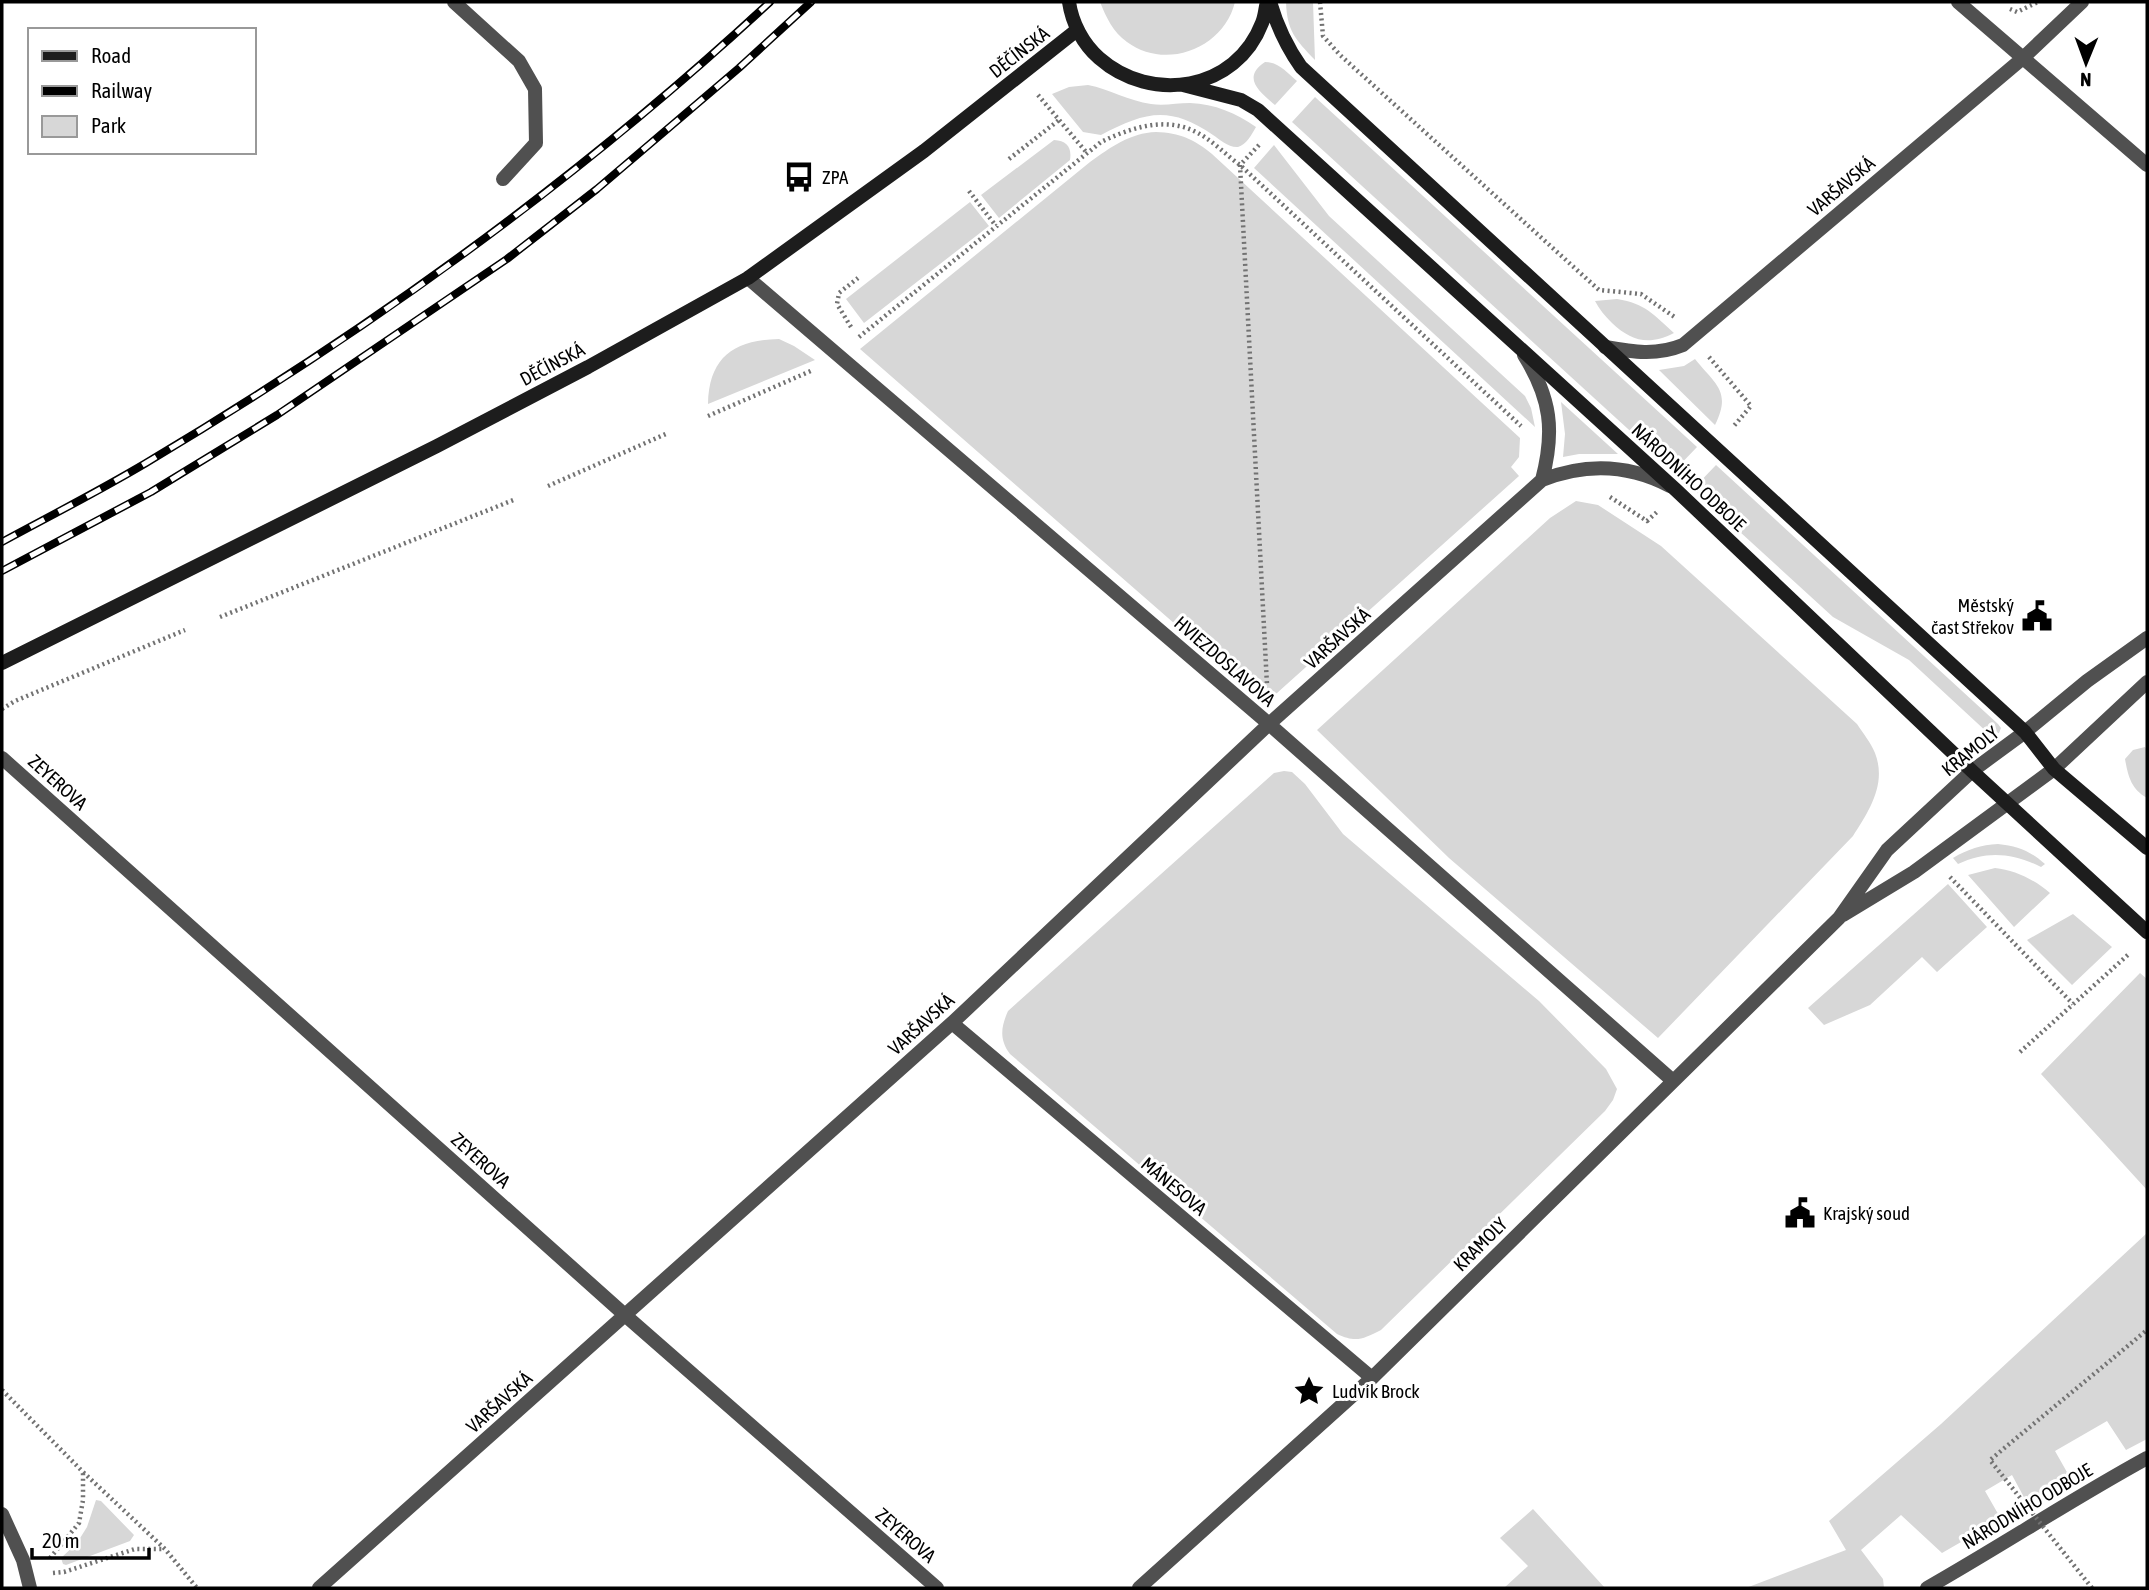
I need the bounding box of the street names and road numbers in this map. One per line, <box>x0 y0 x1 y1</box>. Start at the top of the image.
street label: DĚČÍNSKÁ <box>985 21 1054 82</box>
street label: VARŠAVSKÁ <box>1803 151 1879 220</box>
street label: DĚČÍNSKÁ <box>516 338 589 390</box>
street label: NÁRODNÍHO ODBOJE <box>1627 419 1751 535</box>
street label: VARŠAVSKÁ <box>1300 602 1375 673</box>
street label: HVIEZDOSLAVOVA <box>1170 611 1280 711</box>
street label: KRAMOLY <box>1937 721 2003 780</box>
street label: ZEYEROVA <box>24 750 92 815</box>
street label: VARŠAVSKÁ <box>884 988 959 1059</box>
street label: ZEYEROVA <box>447 1128 515 1193</box>
street label: MÁNESOVA <box>1137 1152 1212 1220</box>
street label: KRAMOLY <box>1449 1212 1512 1275</box>
street label: VARŠAVSKÁ <box>462 1366 537 1437</box>
street label: NÁRODNÍHO ODBOJE <box>1958 1459 2096 1553</box>
street label: ZEYEROVA <box>872 1503 941 1567</box>

